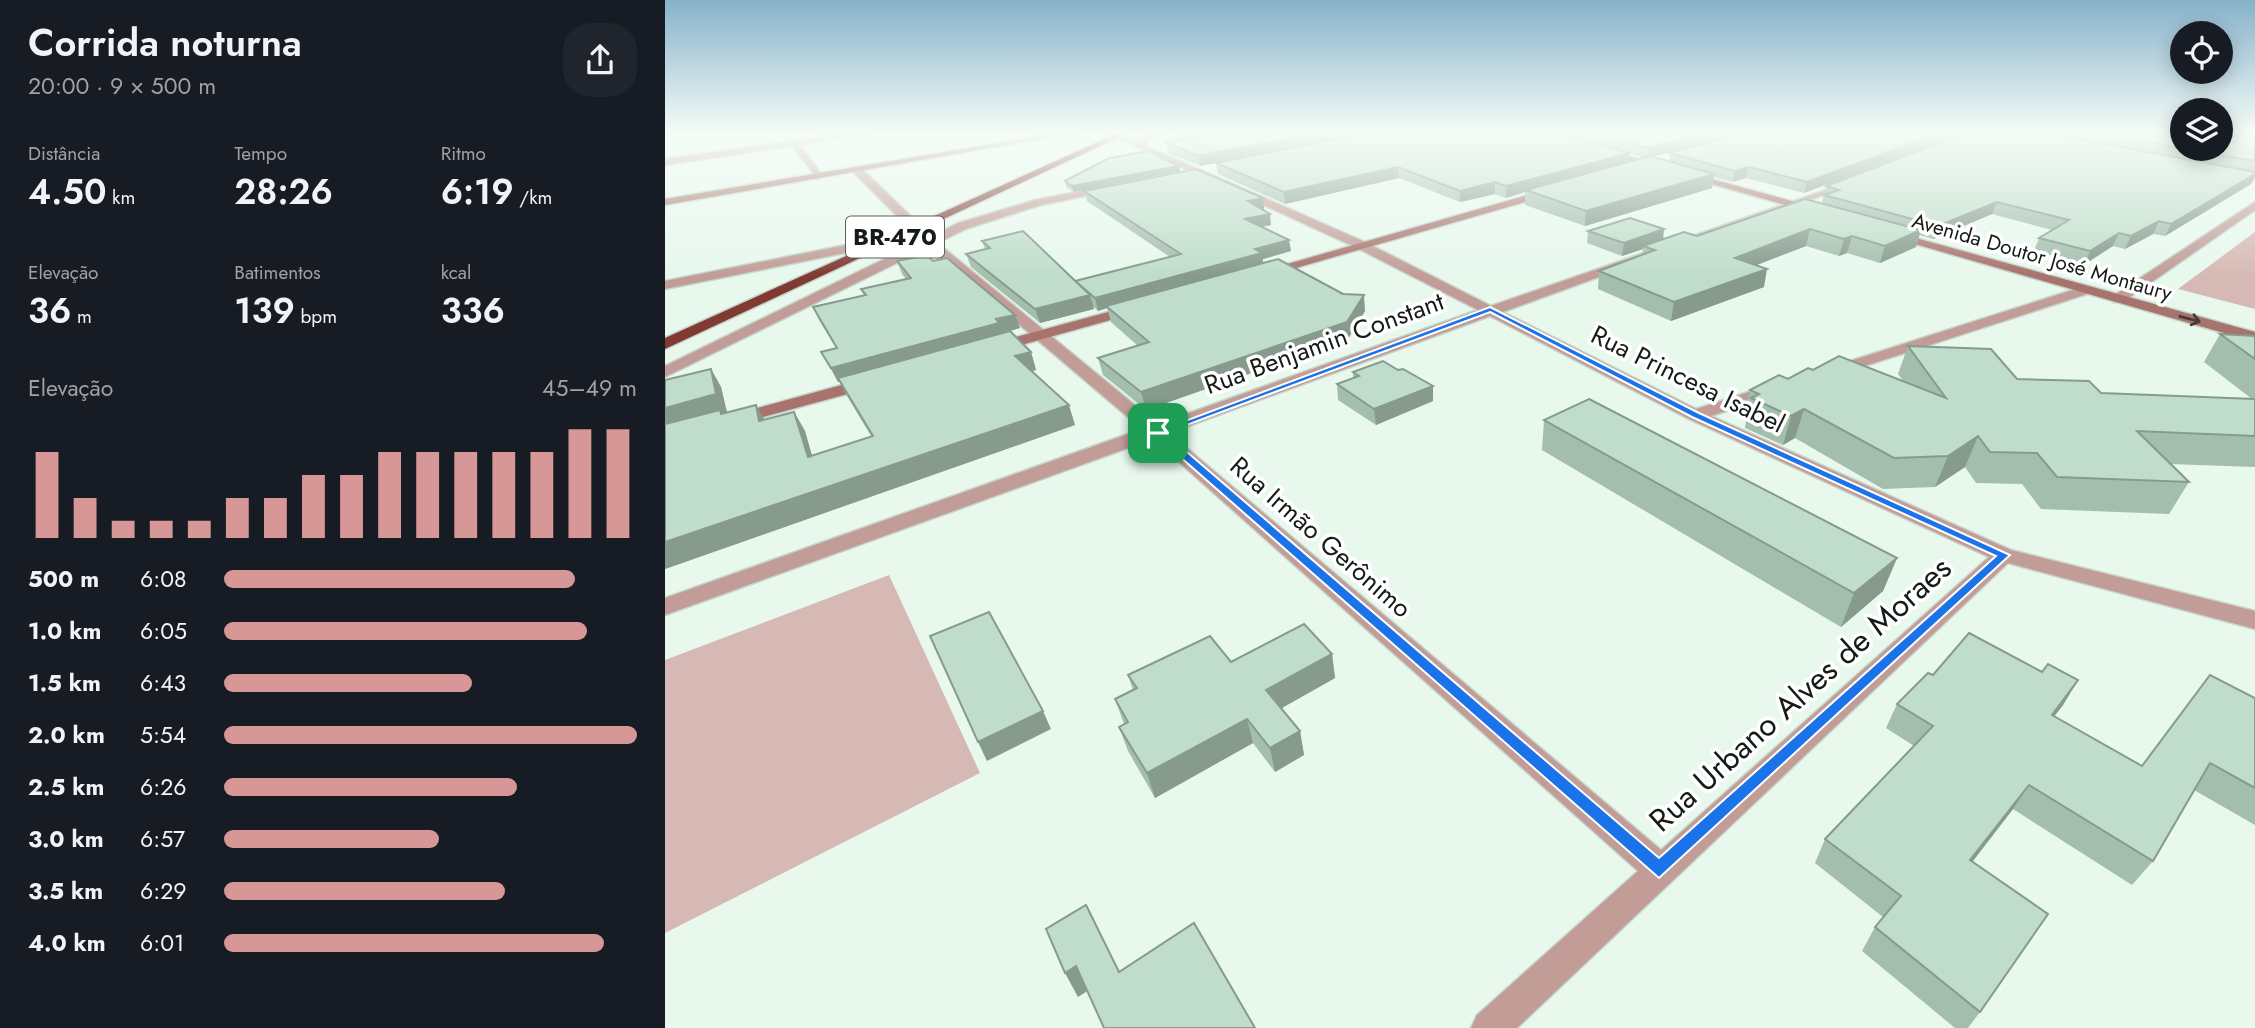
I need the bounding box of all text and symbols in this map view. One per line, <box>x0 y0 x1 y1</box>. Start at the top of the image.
text: Corrida noturna <box>28 15 302 70</box>
map controls <box>2170 21 2233 161</box>
button: locate <box>2170 21 2233 84</box>
button: share <box>563 23 637 97</box>
text: 20:00 · 9 × 500 m <box>28 69 216 103</box>
button: layers <box>2170 98 2233 161</box>
text: Distância <box>28 140 100 167</box>
text: Tempo <box>234 140 287 167</box>
text: Ritmo <box>441 140 486 167</box>
text: 4.50 <box>28 167 106 217</box>
text: 28:26 <box>234 167 333 217</box>
text: 6:19 <box>441 167 514 217</box>
text: km <box>106 184 135 211</box>
text: /km <box>514 184 552 211</box>
street label: Avenida Doutor José Montaury <box>1909 206 2176 309</box>
road number: BR-470 <box>846 216 944 258</box>
text: Elevação <box>28 259 99 286</box>
text: Batimentos <box>234 259 321 286</box>
text: kcal <box>441 259 471 286</box>
street label: Rua Benjamin Constant <box>1199 282 1450 404</box>
text: 36 <box>28 286 71 336</box>
text: 139 <box>234 286 295 336</box>
text: 336 <box>441 286 505 336</box>
text: m <box>71 303 92 330</box>
text: bpm <box>295 303 337 330</box>
one-way arrow <box>2179 314 2201 327</box>
street label: Rua Princesa Isabel <box>1585 316 1791 442</box>
text: Elevação <box>28 371 113 405</box>
text: 45–49 m <box>542 371 637 405</box>
pin <box>1128 403 1188 463</box>
icon: arrive <box>1139 414 1177 452</box>
street label: Rua Irmão Gerônimo <box>1222 447 1420 627</box>
street label: Rua Urbano Alves de Moraes <box>1639 546 1961 842</box>
text: 500 m <box>28 562 99 596</box>
text: 6:08 <box>140 562 187 596</box>
text: 1.0 km <box>28 614 101 648</box>
text: 6:05 <box>140 614 187 648</box>
text: 1.5 km <box>28 666 101 700</box>
text: 6:43 <box>140 666 186 700</box>
text: 2.0 km <box>28 718 105 752</box>
text: 5:54 <box>140 718 186 752</box>
text: 2.5 km <box>28 770 104 804</box>
text: 6:26 <box>140 770 186 804</box>
text: 3.0 km <box>28 822 104 856</box>
text: 6:57 <box>140 822 185 856</box>
text: 3.5 km <box>28 874 103 908</box>
text: 6:29 <box>140 874 186 908</box>
text: 4.0 km <box>28 926 106 960</box>
text: 6:01 <box>140 926 184 960</box>

